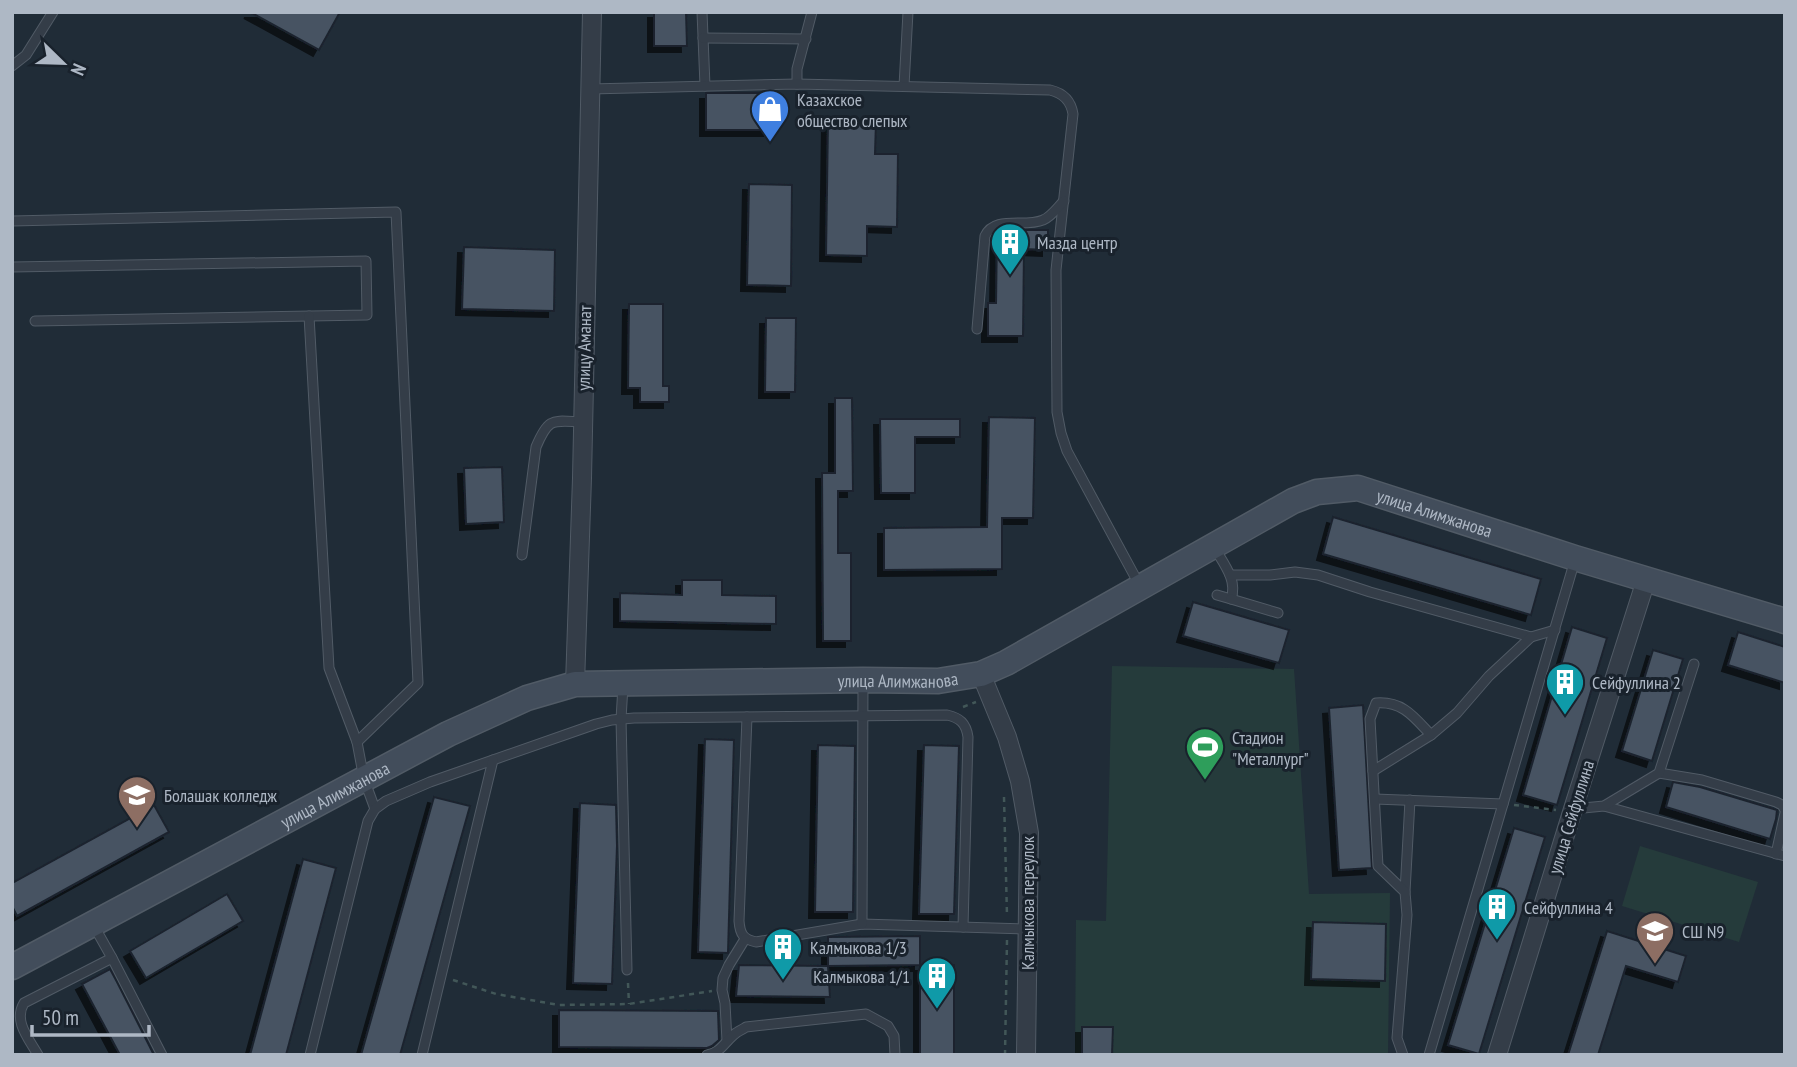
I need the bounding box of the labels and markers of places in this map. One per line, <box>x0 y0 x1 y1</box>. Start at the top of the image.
shop icon: Казахское общество слепых <box>749 88 791 143</box>
place label: Казахское общество слепых <box>797 88 908 132</box>
building icon: Мазда центр <box>989 221 1031 276</box>
place label: Мазда центр <box>1037 231 1118 254</box>
building icon: Сейфуллина 2 <box>1544 661 1586 716</box>
place label: Сейфуллина 2 <box>1592 671 1681 694</box>
sports icon: Стадион "Металлург" <box>1184 726 1226 781</box>
place label: Стадион "Металлург" <box>1232 726 1309 770</box>
school or university icon: Болашак колледж <box>116 774 158 829</box>
place label: Болашак колледж <box>164 784 277 807</box>
building icon: Сейфуллина 4 <box>1476 886 1518 941</box>
place label: Сейфуллина 4 <box>1524 896 1613 919</box>
school or university icon: СШ N9 <box>1634 910 1676 965</box>
place label: СШ N9 <box>1682 920 1724 943</box>
building icon: Калмыкова 1/3 <box>762 926 804 981</box>
place label: Калмыкова 1/3 <box>810 936 907 959</box>
building icon: Калмыкова 1/1 <box>916 955 958 1010</box>
place label: Калмыкова 1/1 <box>813 965 910 988</box>

